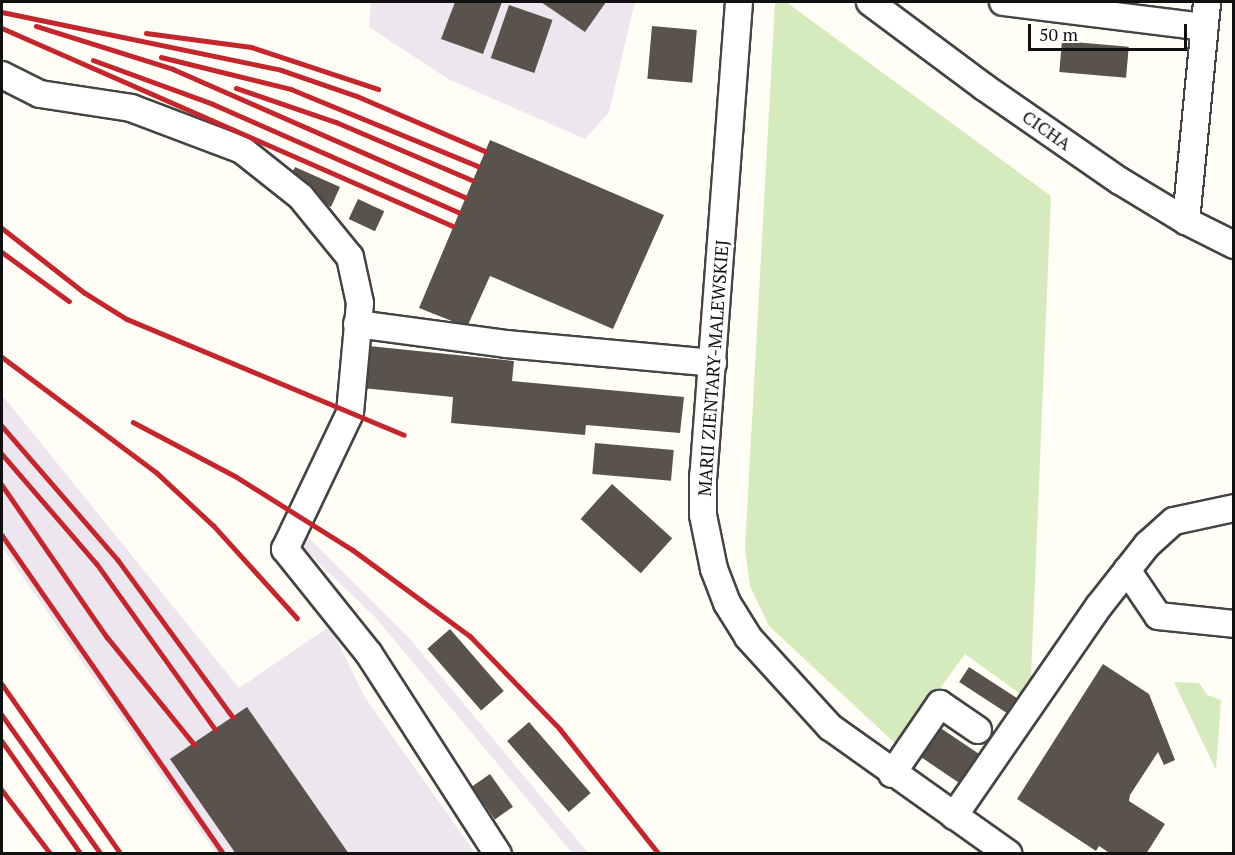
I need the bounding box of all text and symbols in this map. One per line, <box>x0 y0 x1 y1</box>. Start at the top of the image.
scale bar <box>1031 12 1190 50</box>
text: 50 m <box>1039 22 1078 46</box>
street label: CICHA <box>1018 105 1076 155</box>
street label: MARII ZIENTARY-MALEWSKIEJ <box>693 239 733 497</box>

